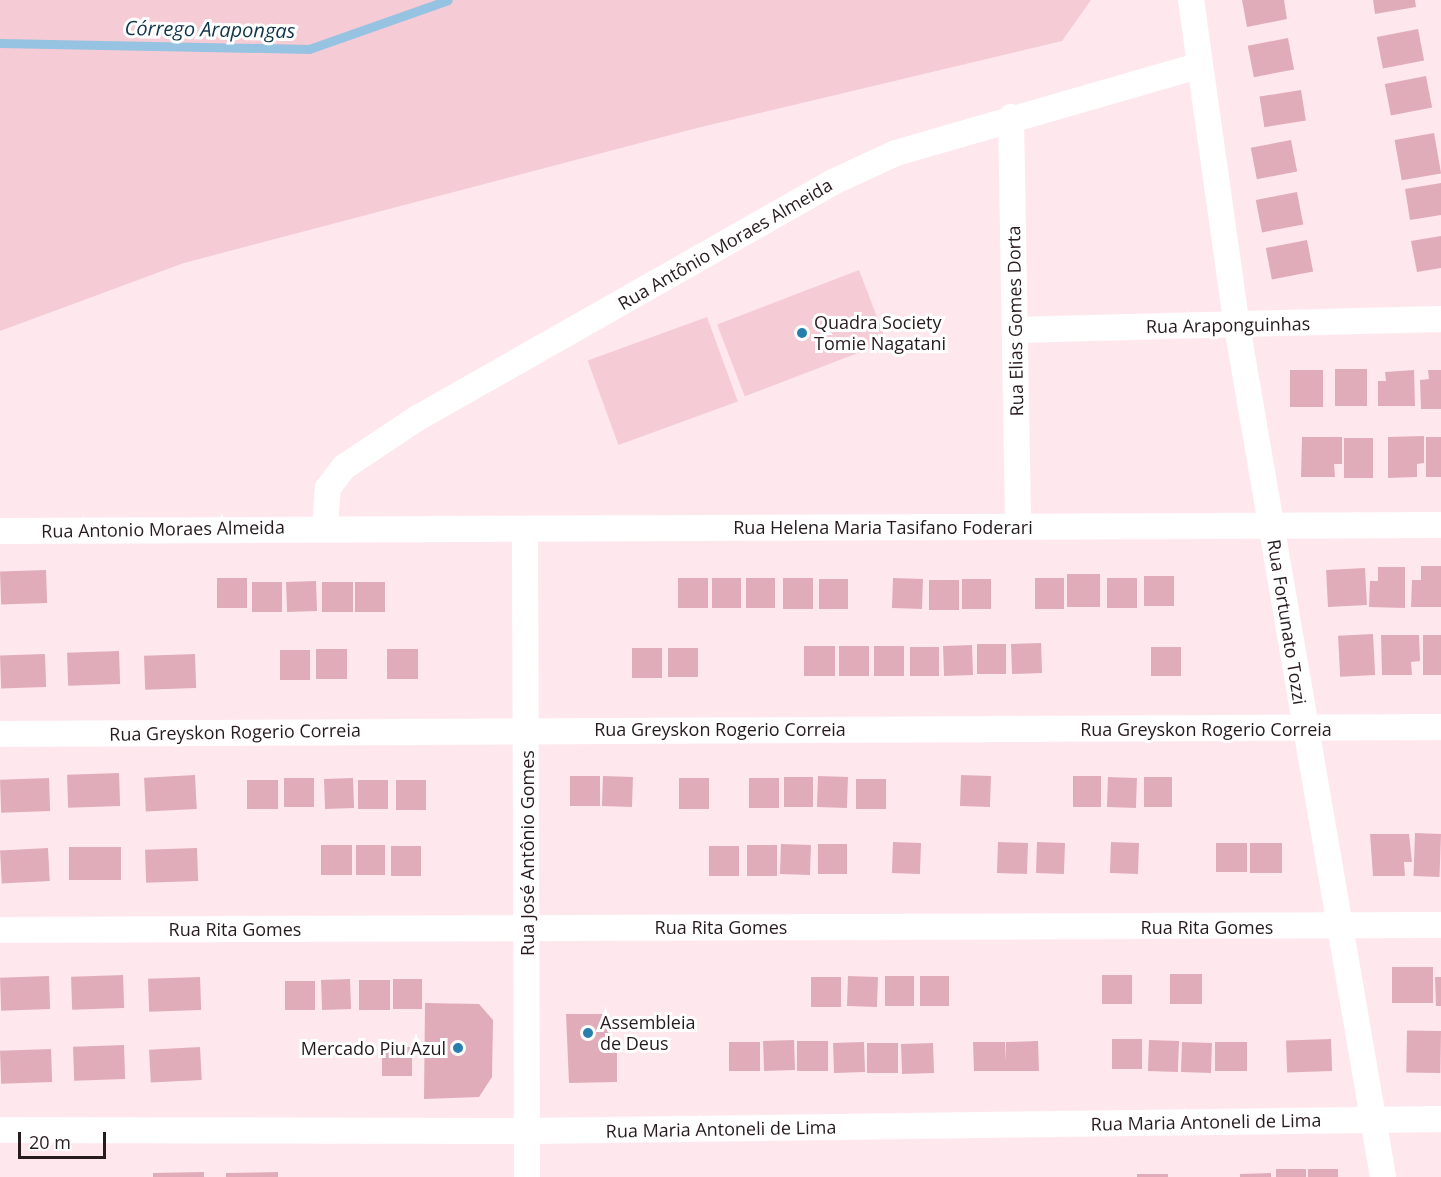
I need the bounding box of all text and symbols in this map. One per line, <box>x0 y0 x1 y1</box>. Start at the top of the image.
water label: Córrego Arapongas <box>124 16 296 42</box>
street label: Rua Antônio Moraes Almeida <box>614 174 836 314</box>
street label: Rua Elias Gomes Dorta <box>1003 225 1027 417</box>
place label: Quadra Society Tomie Nagatani <box>814 312 946 354</box>
street label: Rua Araponguinhas <box>1146 313 1310 337</box>
marker: Quadra Society Tomie Nagatani <box>795 326 809 340</box>
street label: Rua Antonio Moraes Almeida <box>41 516 285 542</box>
street label: Rua Helena Maria Tasifano Foderari <box>733 516 1033 538</box>
street label: Rua Fortunato Tozzi <box>1263 538 1311 706</box>
street label: Rua Greyskon Rogerio Correia <box>594 718 846 740</box>
street label: Rua Greyskon Rogerio Correia <box>1080 718 1332 740</box>
street label: Rua Greyskon Rogerio Correia <box>109 719 361 745</box>
street label: Rua José Antônio Gomes <box>516 750 538 956</box>
street label: Rua Rita Gomes <box>655 916 787 938</box>
street label: Rua Rita Gomes <box>1141 916 1273 938</box>
street label: Rua Rita Gomes <box>169 918 301 940</box>
place label: Assembleia de Deus <box>600 1012 696 1054</box>
marker: Assembleia de Deus <box>581 1026 595 1040</box>
place label: Mercado Piu Azul <box>301 1037 446 1059</box>
marker: Mercado Piu Azul <box>451 1041 465 1055</box>
street label: Rua Maria Antoneli de Lima <box>1091 1109 1321 1135</box>
street label: Rua Maria Antoneli de Lima <box>606 1116 836 1142</box>
scale bar <box>21 1120 110 1158</box>
text: 20 m <box>29 1130 71 1154</box>

